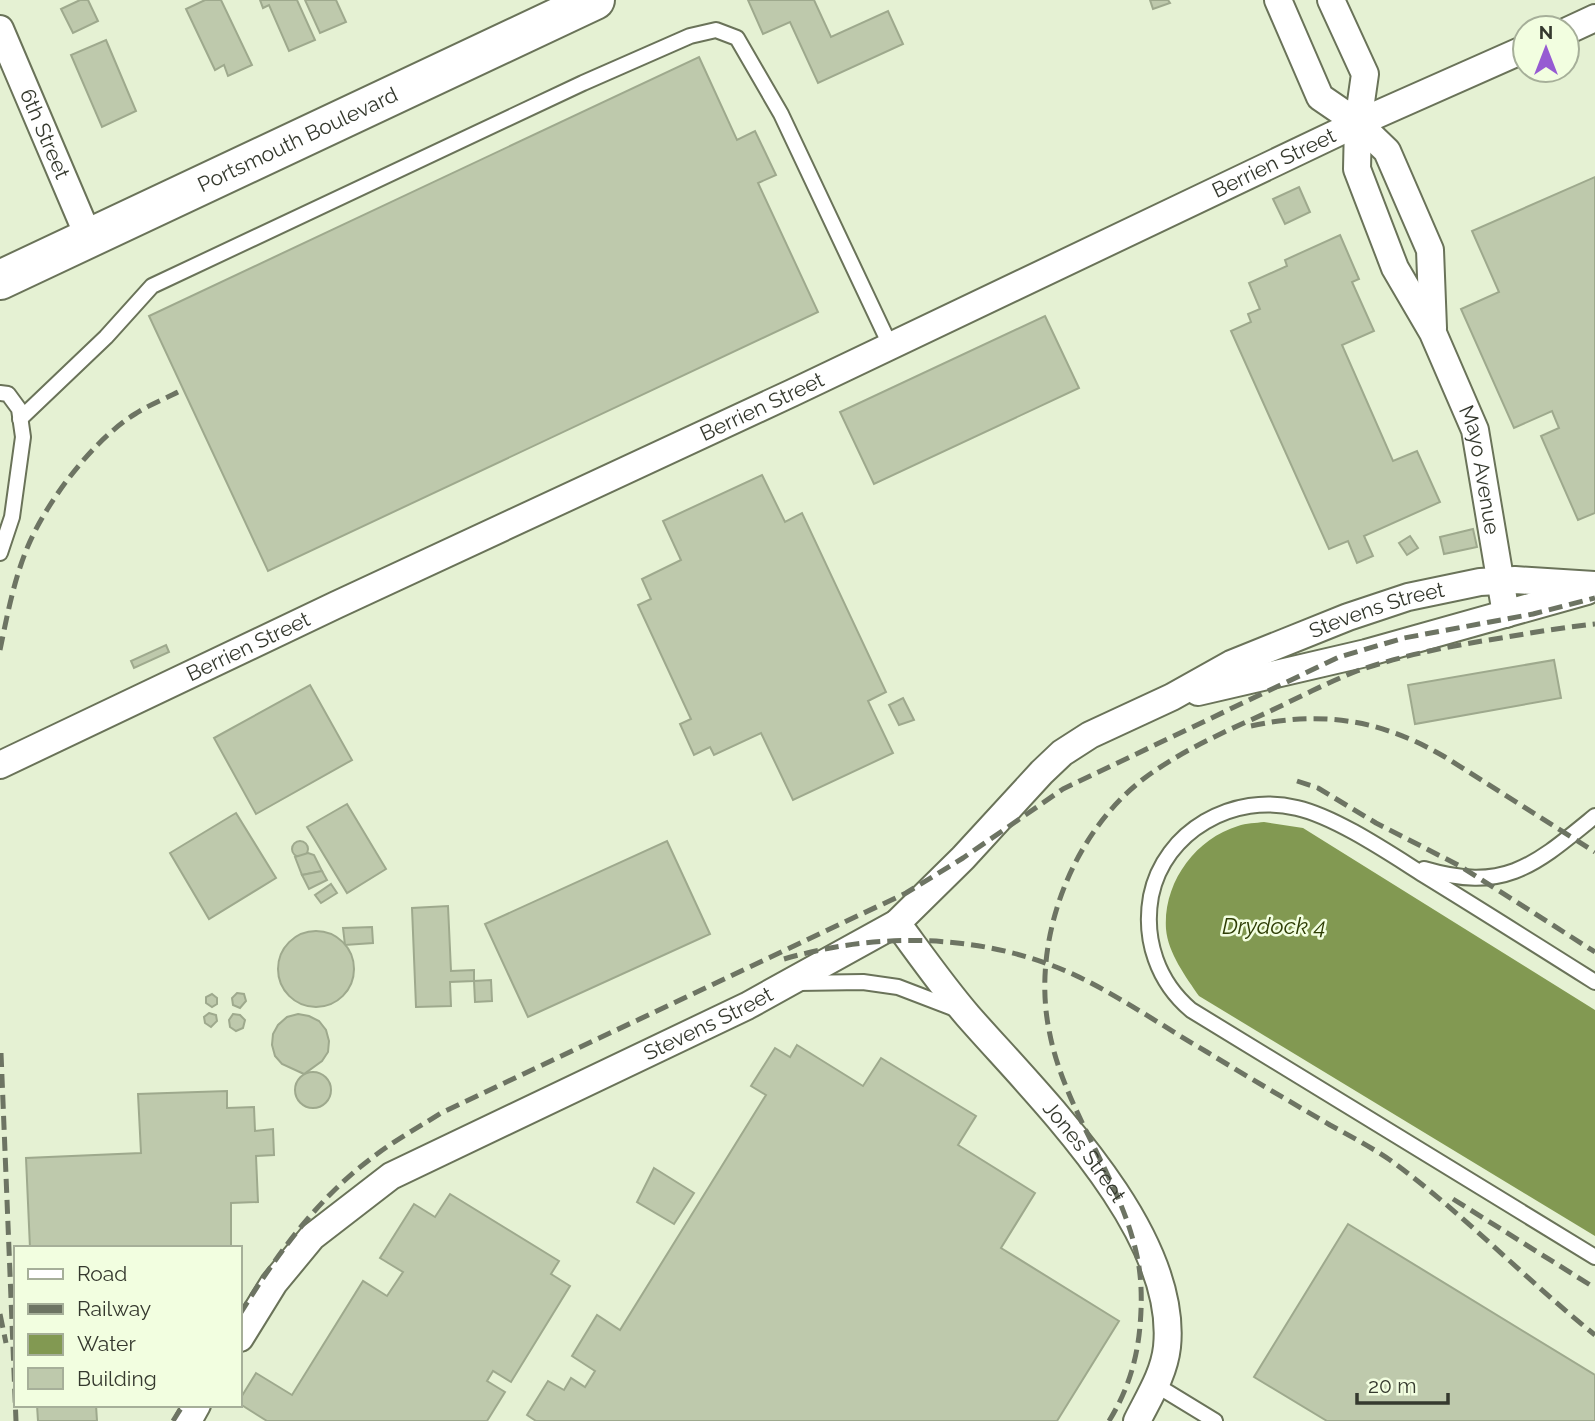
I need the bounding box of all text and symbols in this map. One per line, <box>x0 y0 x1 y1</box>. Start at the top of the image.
north arrow <box>1511 14 1581 84</box>
text: N <box>1539 21 1553 43</box>
street label: Portsmouth Boulevard <box>193 82 401 197</box>
street label: 6th Street <box>15 85 75 183</box>
street label: Berrien Street <box>1208 123 1340 203</box>
street label: Berrien Street <box>696 367 828 446</box>
street label: Mayo Avenue <box>1454 401 1505 536</box>
street label: Stevens Street <box>1305 577 1446 643</box>
street label: Berrien Street <box>182 606 314 686</box>
water label: Drydock 4 <box>1222 912 1326 939</box>
street label: Stevens Street <box>639 981 777 1066</box>
street label: Jones Street <box>1038 1096 1131 1207</box>
legend <box>14 1246 242 1407</box>
text: Road <box>77 1261 127 1286</box>
text: Railway <box>77 1296 151 1321</box>
text: Water <box>77 1331 136 1356</box>
scale bar <box>1357 1362 1448 1406</box>
text: Building <box>77 1366 157 1391</box>
text: 20 m <box>1368 1373 1416 1398</box>

